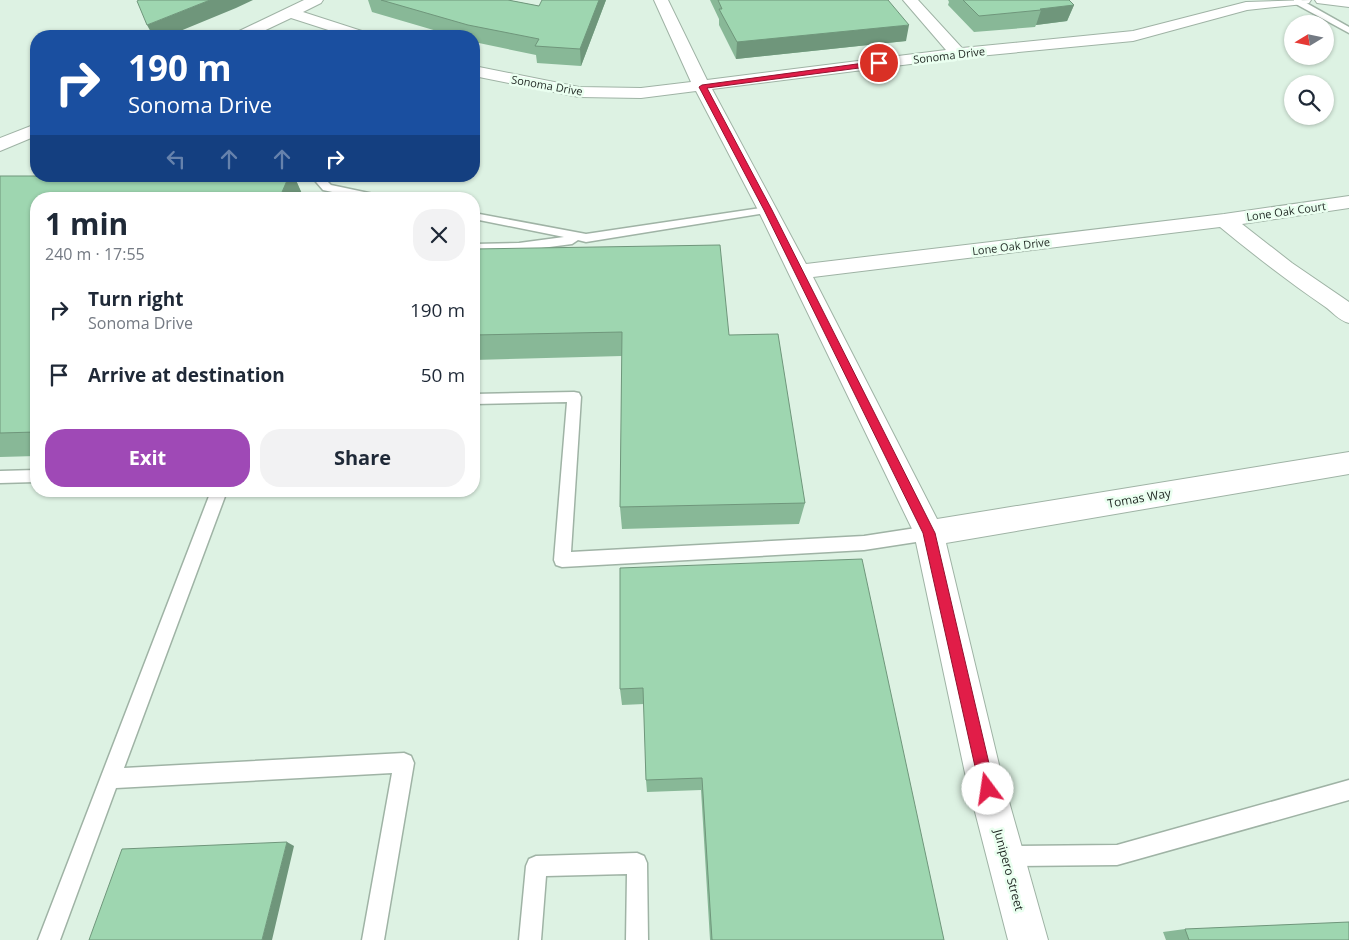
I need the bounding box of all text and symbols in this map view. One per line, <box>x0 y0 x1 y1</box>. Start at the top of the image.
north arrow <box>1284 15 1334 65</box>
map controls <box>1284 15 1334 125</box>
pin <box>858 42 900 84</box>
street label: Sonoma Drive <box>912 43 986 67</box>
text: 190 m <box>128 44 232 91</box>
icon: arrive <box>865 49 893 77</box>
icon: right <box>45 50 110 115</box>
street label: Sonoma Drive <box>510 71 584 99</box>
button: search <box>1284 75 1334 125</box>
text: Sonoma Drive <box>128 89 272 119</box>
icon: left <box>162 145 190 173</box>
icon: ahead <box>215 145 243 173</box>
icon: ahead <box>268 145 296 173</box>
icon: right <box>321 145 349 173</box>
street label: Lone Oak Court <box>1245 198 1327 224</box>
text: 1 min <box>45 203 128 244</box>
button: close <box>413 209 465 261</box>
street label: Lone Oak Drive <box>971 234 1051 258</box>
text: 240 m · 17:55 <box>45 243 145 265</box>
text: Turn right <box>88 286 183 312</box>
icon: right <box>45 296 73 324</box>
text: 190 m <box>410 297 465 323</box>
text: Sonoma Drive <box>88 312 193 334</box>
icon: arrive <box>45 361 73 389</box>
text: Arrive at destination <box>88 362 285 388</box>
text: 50 m <box>421 362 465 388</box>
button: Exit <box>45 429 250 487</box>
button: Share <box>260 429 465 487</box>
street label: Tomas Way <box>1106 484 1173 512</box>
position arrow <box>961 762 1013 814</box>
street label: Junipero Street <box>990 826 1028 913</box>

